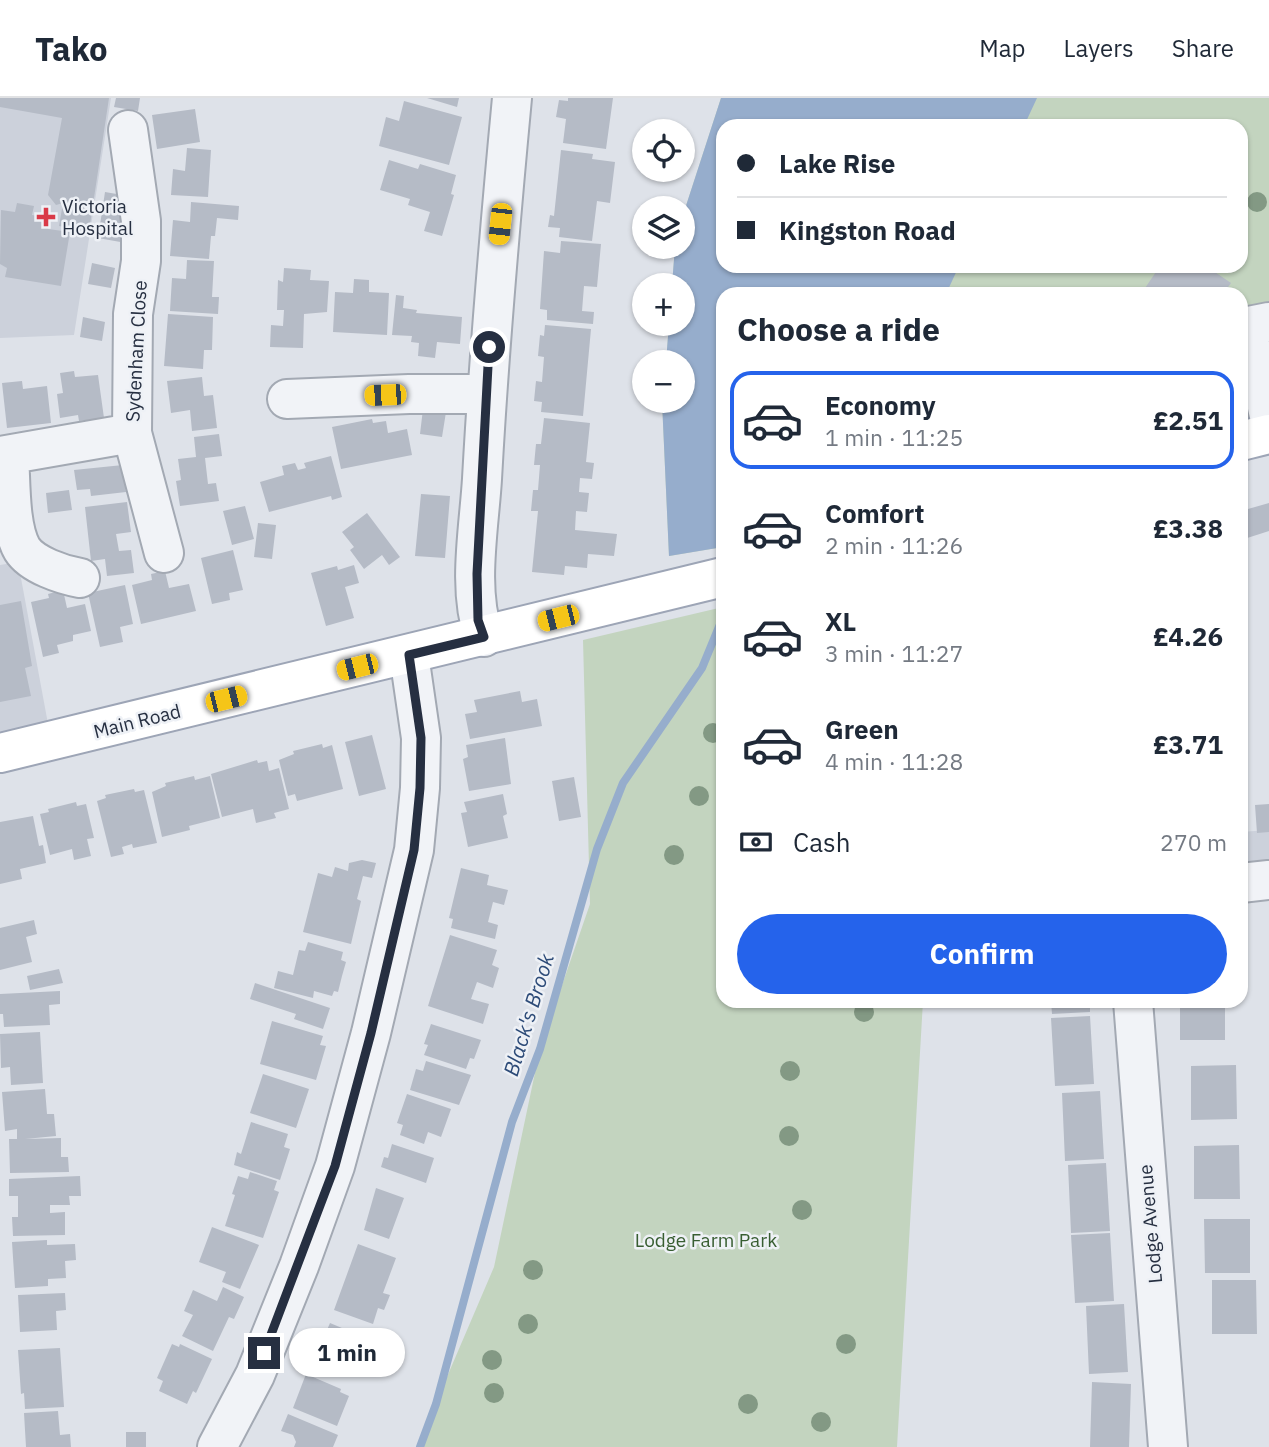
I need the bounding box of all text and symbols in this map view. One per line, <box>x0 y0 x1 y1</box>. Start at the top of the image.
text: Tako <box>35 27 108 70</box>
text: Map <box>979 32 1026 64</box>
text: Layers <box>1064 32 1134 64</box>
text: Share <box>1172 32 1234 64</box>
map controls <box>632 119 695 413</box>
button: locate <box>632 119 695 182</box>
text: Lake Rise <box>779 146 895 180</box>
place label: Victoria Hospital <box>62 194 133 240</box>
button: layers <box>632 196 695 259</box>
car <box>488 202 513 246</box>
marker: Victoria Hospital <box>36 207 56 227</box>
text: Kingston Road <box>779 213 956 247</box>
button: + <box>632 273 695 336</box>
street label: Sydenham Close <box>120 279 152 423</box>
text: Choose a ride <box>737 308 940 350</box>
route start <box>473 331 505 363</box>
button: − <box>632 350 695 413</box>
car <box>364 384 407 406</box>
text: Economy <box>825 388 936 422</box>
icon: car <box>741 389 804 452</box>
text: £2.51 <box>1153 403 1223 437</box>
text: 1 min · 11:25 <box>825 422 963 452</box>
text: Comfort <box>825 496 924 530</box>
icon: car <box>741 497 804 560</box>
text: £3.38 <box>1153 511 1223 545</box>
text: 2 min · 11:26 <box>825 530 963 560</box>
car <box>536 603 581 633</box>
text: XL <box>825 604 856 638</box>
icon: car <box>741 605 804 668</box>
text: £4.26 <box>1153 619 1223 653</box>
text: 3 min · 11:27 <box>825 638 963 668</box>
car <box>335 652 380 682</box>
car <box>204 684 249 714</box>
street label: Main Road <box>91 699 183 743</box>
text: Green <box>825 712 899 746</box>
icon: car <box>741 713 804 776</box>
text: £3.71 <box>1153 727 1223 761</box>
text: 4 min · 11:28 <box>825 746 963 776</box>
icon: cash <box>737 823 775 861</box>
text: Cash <box>793 825 850 859</box>
text: 270 m <box>1160 827 1227 857</box>
button: Confirm <box>737 914 1227 994</box>
water label: Black's Brook <box>496 949 560 1079</box>
street label: Lodge Avenue <box>1133 1164 1167 1284</box>
park label: Lodge Farm Park <box>635 1228 777 1252</box>
callout: 1 min <box>288 1328 404 1378</box>
route end <box>248 1337 280 1369</box>
text: 1 min <box>317 1337 377 1367</box>

